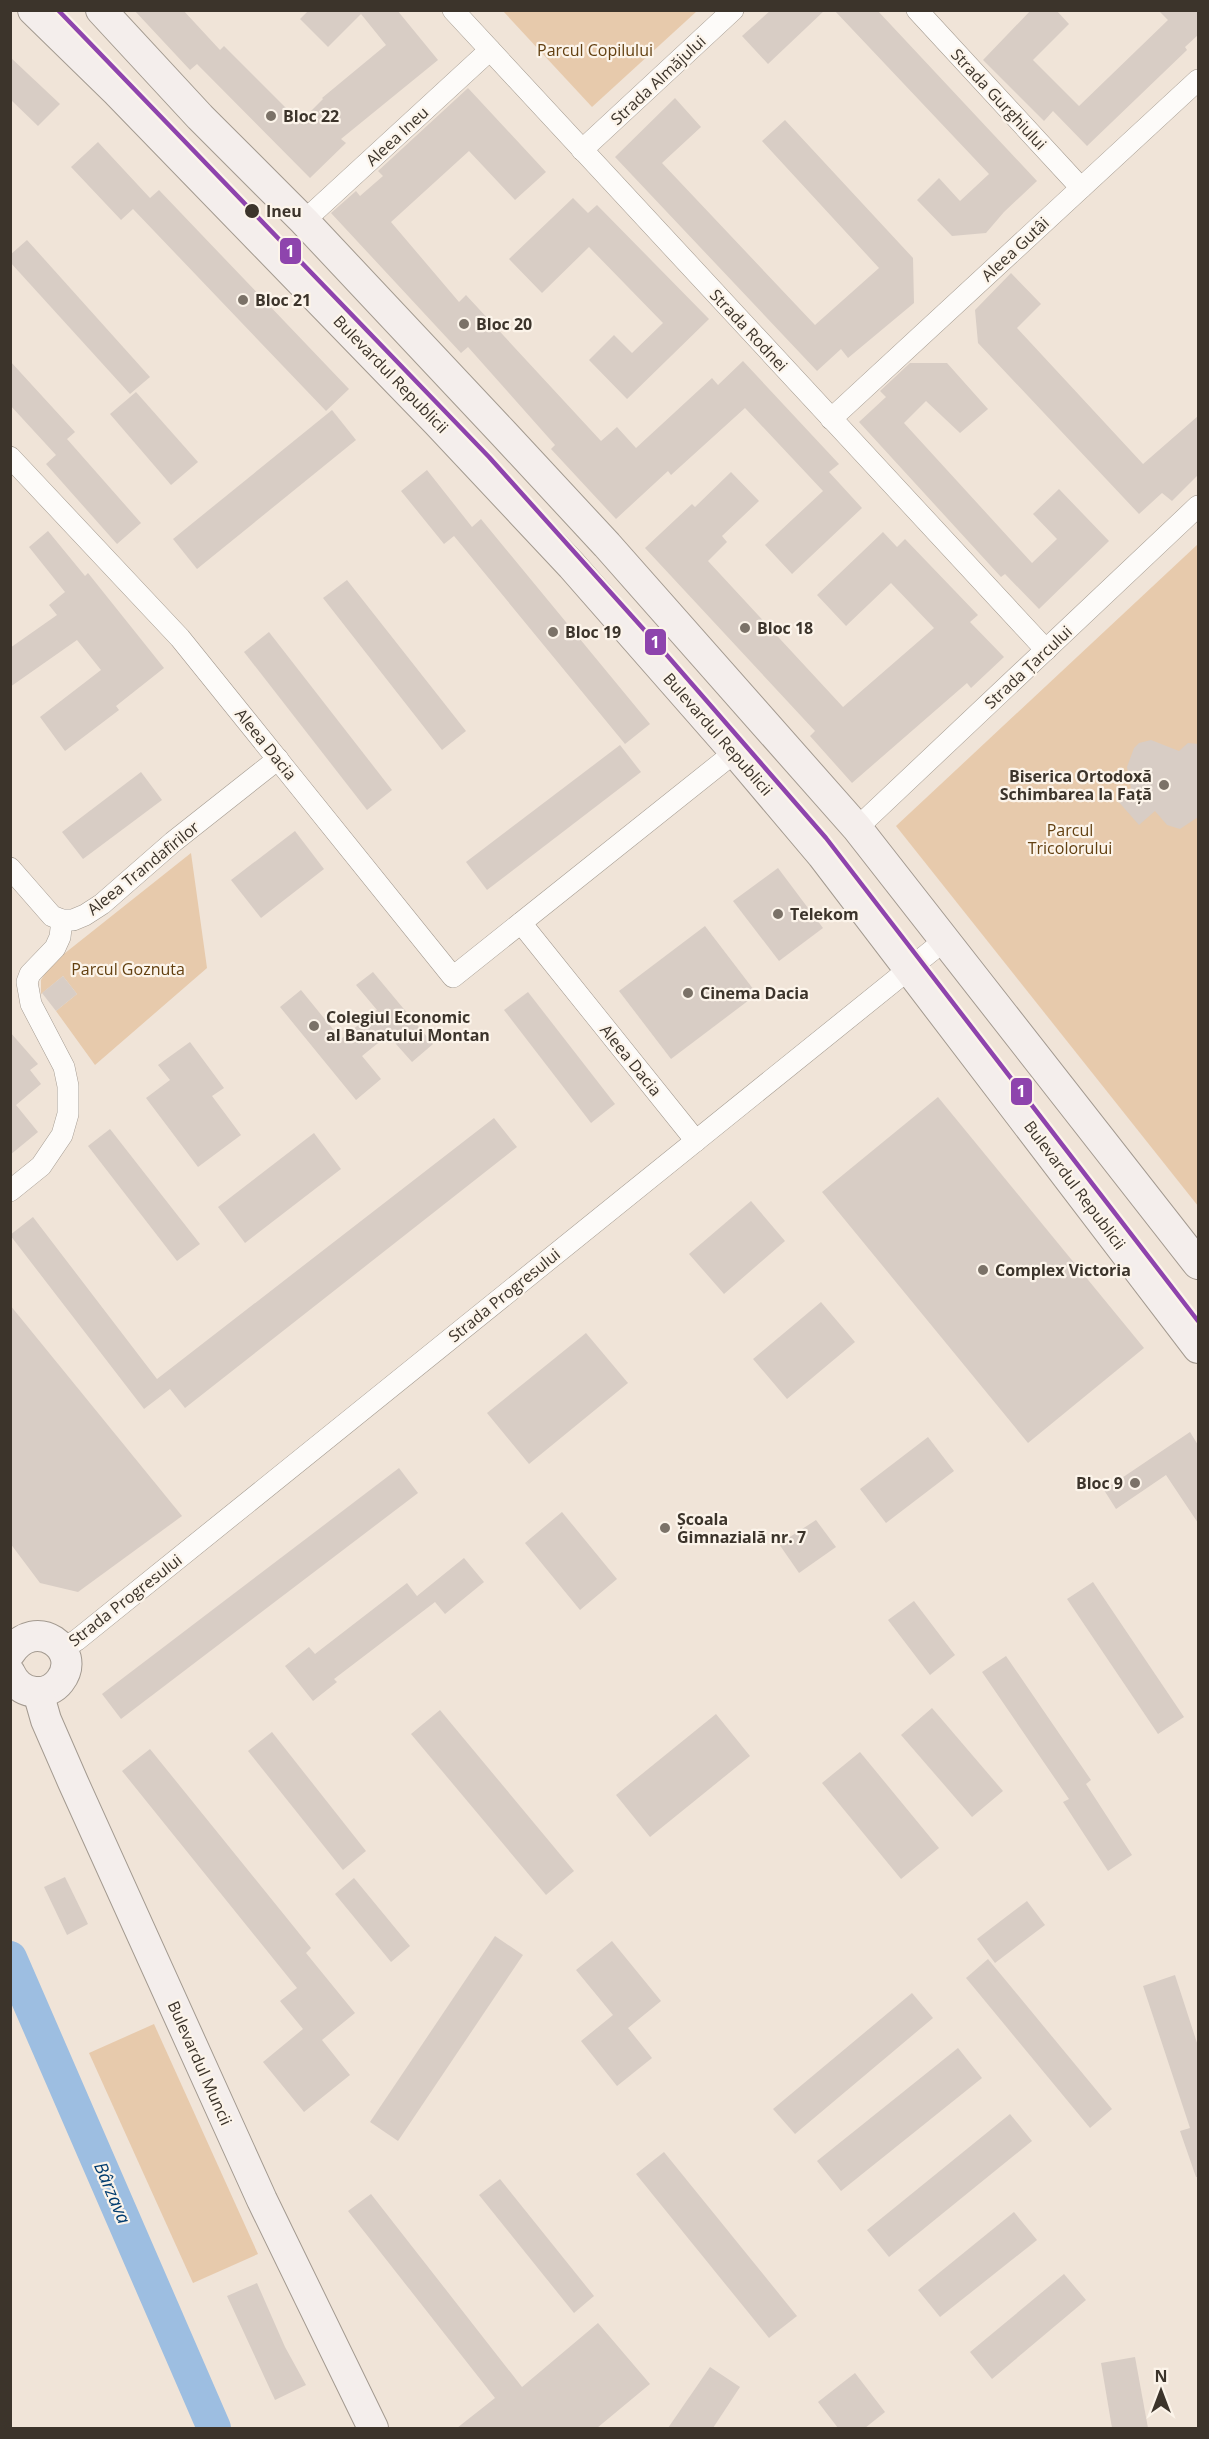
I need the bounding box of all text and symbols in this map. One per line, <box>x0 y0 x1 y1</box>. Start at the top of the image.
street label: Strada Almăjului <box>606 30 710 130</box>
park label: Parcul Copilului <box>537 39 653 61</box>
street label: Strada Gurghiului <box>946 44 1052 154</box>
street label: Aleea Ineu <box>361 101 433 171</box>
place label: Bloc 22 <box>283 105 339 127</box>
marker: Bloc 22 <box>264 109 278 123</box>
place label: Ineu <box>266 200 302 222</box>
marker: Ineu <box>243 202 261 220</box>
street label: Aleea Gutâi <box>976 212 1054 286</box>
line badge: 1 <box>279 237 302 265</box>
text: 1 <box>285 240 295 262</box>
street label: Strada Rodnei <box>705 284 793 376</box>
place label: Bloc 21 <box>255 289 311 311</box>
marker: Bloc 21 <box>236 293 250 307</box>
street label: Bulevardul Republicii <box>329 310 453 438</box>
place label: Bloc 20 <box>476 313 532 335</box>
marker: Bloc 20 <box>457 317 471 331</box>
place label: Bloc 18 <box>757 617 813 639</box>
place label: Bloc 19 <box>565 621 621 643</box>
marker: Bloc 18 <box>738 621 752 635</box>
street label: Strada Țarcului <box>979 621 1077 713</box>
marker: Bloc 19 <box>546 625 560 639</box>
line badge: 1 <box>644 628 667 656</box>
text: 1 <box>650 631 660 653</box>
street label: Bulevardul Republicii <box>658 668 778 800</box>
street label: Aleea Dacia <box>230 704 302 784</box>
place label: Biserica Ortodoxă Schimbarea la Față <box>1000 765 1152 805</box>
marker: Biserica Ortodoxă Schimbarea la Față <box>1157 778 1171 792</box>
street label: Aleea Trandafirilor <box>82 816 204 920</box>
park label: Parcul Tricolorului <box>1028 819 1112 859</box>
place label: Telekom <box>790 903 859 925</box>
marker: Telekom <box>771 907 785 921</box>
park label: Parcul Goznuta <box>71 958 185 980</box>
place label: Cinema Dacia <box>700 982 809 1004</box>
marker: Cinema Dacia <box>681 986 695 1000</box>
place label: Colegiul Economic al Banatului Montan <box>326 1006 490 1046</box>
marker: Colegiul Economic al Banatului Montan <box>307 1019 321 1033</box>
street label: Aleea Dacia <box>595 1020 667 1100</box>
line badge: 1 <box>1010 1077 1033 1106</box>
text: 1 <box>1016 1080 1026 1102</box>
street label: Bulevardul Republicii <box>1019 1116 1131 1254</box>
street label: Strada Progresului <box>443 1243 565 1347</box>
place label: Complex Victoria <box>995 1259 1131 1281</box>
marker: Complex Victoria <box>976 1263 990 1277</box>
place label: Bloc 9 <box>1076 1472 1123 1494</box>
marker: Bloc 9 <box>1128 1476 1142 1490</box>
place label: Școala Gimnazială nr. 7 <box>677 1508 806 1548</box>
marker: Școala Gimnazială nr. 7 <box>658 1521 672 1535</box>
street label: Strada Progresului <box>64 1549 186 1651</box>
street label: Bulevardul Muncii <box>163 1997 237 2129</box>
water label: Bârzava <box>89 2158 137 2227</box>
north arrow <box>1131 2361 1191 2421</box>
text: N <box>1154 2365 1168 2387</box>

